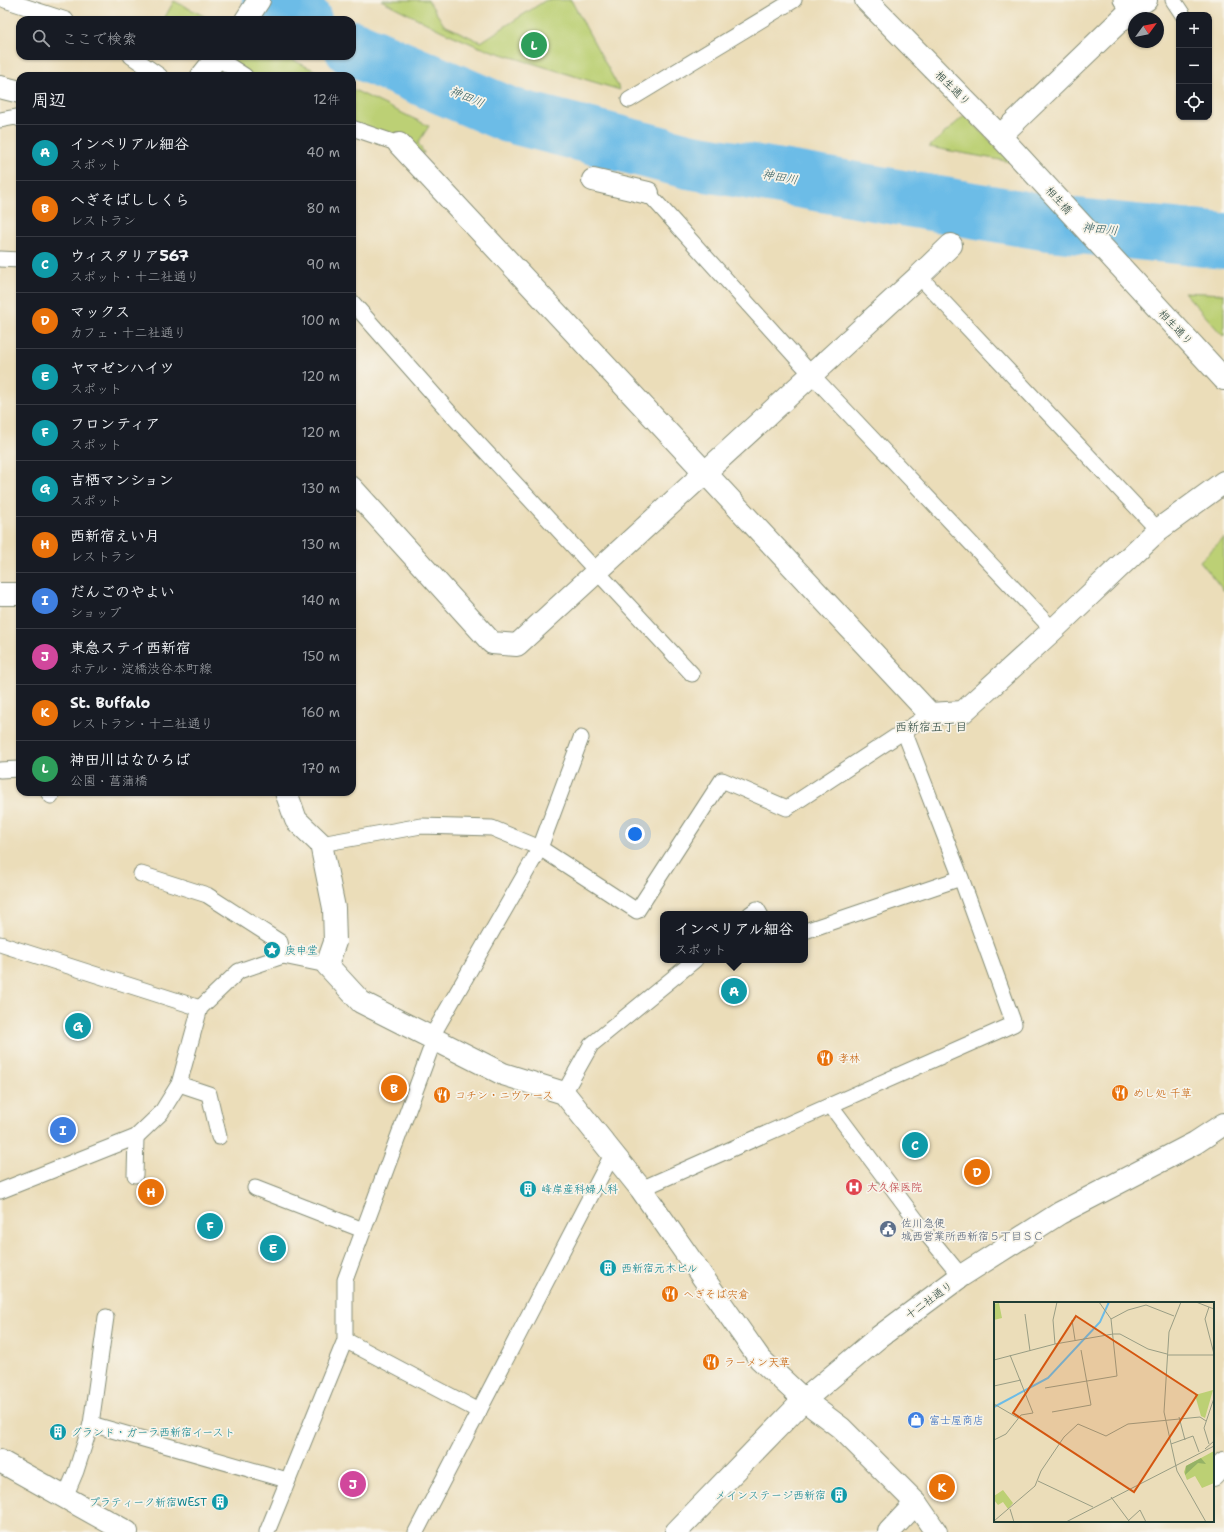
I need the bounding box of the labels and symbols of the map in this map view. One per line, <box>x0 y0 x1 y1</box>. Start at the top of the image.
north arrow <box>1128 12 1164 48</box>
pin: L <box>521 30 547 60</box>
street label: 相生通り <box>932 67 974 109</box>
water label: 神田川 <box>447 83 487 111</box>
water label: 神田川 <box>761 166 799 188</box>
street label: 相生橋 <box>1042 183 1075 218</box>
water label: 神田川 <box>1081 219 1119 239</box>
street label: 相生通り <box>1155 306 1196 349</box>
district label: 西新宿五丁目 <box>895 719 967 735</box>
your location <box>625 824 645 844</box>
place icon: 庚申堂 <box>262 940 282 960</box>
place label: 庚申堂 <box>285 943 318 958</box>
pin: A <box>721 976 747 1006</box>
pin: G <box>65 1011 91 1041</box>
restaurant icon: 孝林 <box>815 1048 835 1068</box>
place label: 孝林 <box>838 1051 860 1066</box>
pin: B <box>381 1073 407 1103</box>
restaurant icon: めし処 千草 <box>1110 1083 1130 1103</box>
restaurant icon: コチン・ニヴァース <box>432 1085 452 1105</box>
place label: めし処 千草 <box>1133 1086 1192 1101</box>
place label: コチン・ニヴァース <box>455 1088 553 1103</box>
pin: I <box>50 1115 76 1145</box>
pin: C <box>902 1130 928 1160</box>
pin: D <box>964 1157 990 1187</box>
pin: H <box>138 1177 164 1207</box>
hospital icon: 大久保医院 <box>844 1177 864 1197</box>
building icon: 峰岸産科婦人科 <box>518 1179 538 1199</box>
place label: 大久保医院 <box>867 1180 922 1195</box>
place label: 峰岸産科婦人科 <box>541 1182 618 1197</box>
pin: F <box>197 1211 223 1241</box>
place label: 佐川急便 城西営業所西新宿５丁目ＳＣ <box>901 1216 1044 1244</box>
public building icon: 佐川急便 城西営業所西新宿５丁目ＳＣ <box>878 1219 898 1239</box>
pin: E <box>260 1233 286 1263</box>
building icon: 西新宿元木ビル <box>598 1258 618 1278</box>
place label: 西新宿元木ビル <box>621 1261 698 1276</box>
street label: 十二社通り <box>903 1278 956 1323</box>
restaurant icon: へぎそば宍倉 <box>660 1284 680 1304</box>
place label: へぎそば宍倉 <box>683 1287 749 1302</box>
inset map <box>994 1302 1214 1522</box>
restaurant icon: ラーメン天草 <box>701 1352 721 1372</box>
place label: ラーメン天草 <box>724 1355 790 1370</box>
shop icon: 富士屋商店 <box>906 1410 926 1430</box>
place label: 富士屋商店 <box>929 1413 984 1428</box>
building icon: グランド・ガーラ西新宿イースト <box>48 1422 68 1442</box>
place label: グランド・ガーラ西新宿イースト <box>71 1425 235 1440</box>
pin: J <box>340 1469 366 1499</box>
pin: K <box>929 1472 955 1502</box>
building icon: メインステージ西新宿 <box>829 1485 849 1505</box>
place label: メインステージ西新宿 <box>715 1488 826 1503</box>
building icon: プラティーク新宿WEST <box>210 1492 230 1512</box>
place label: プラティーク新宿WEST <box>89 1495 207 1510</box>

